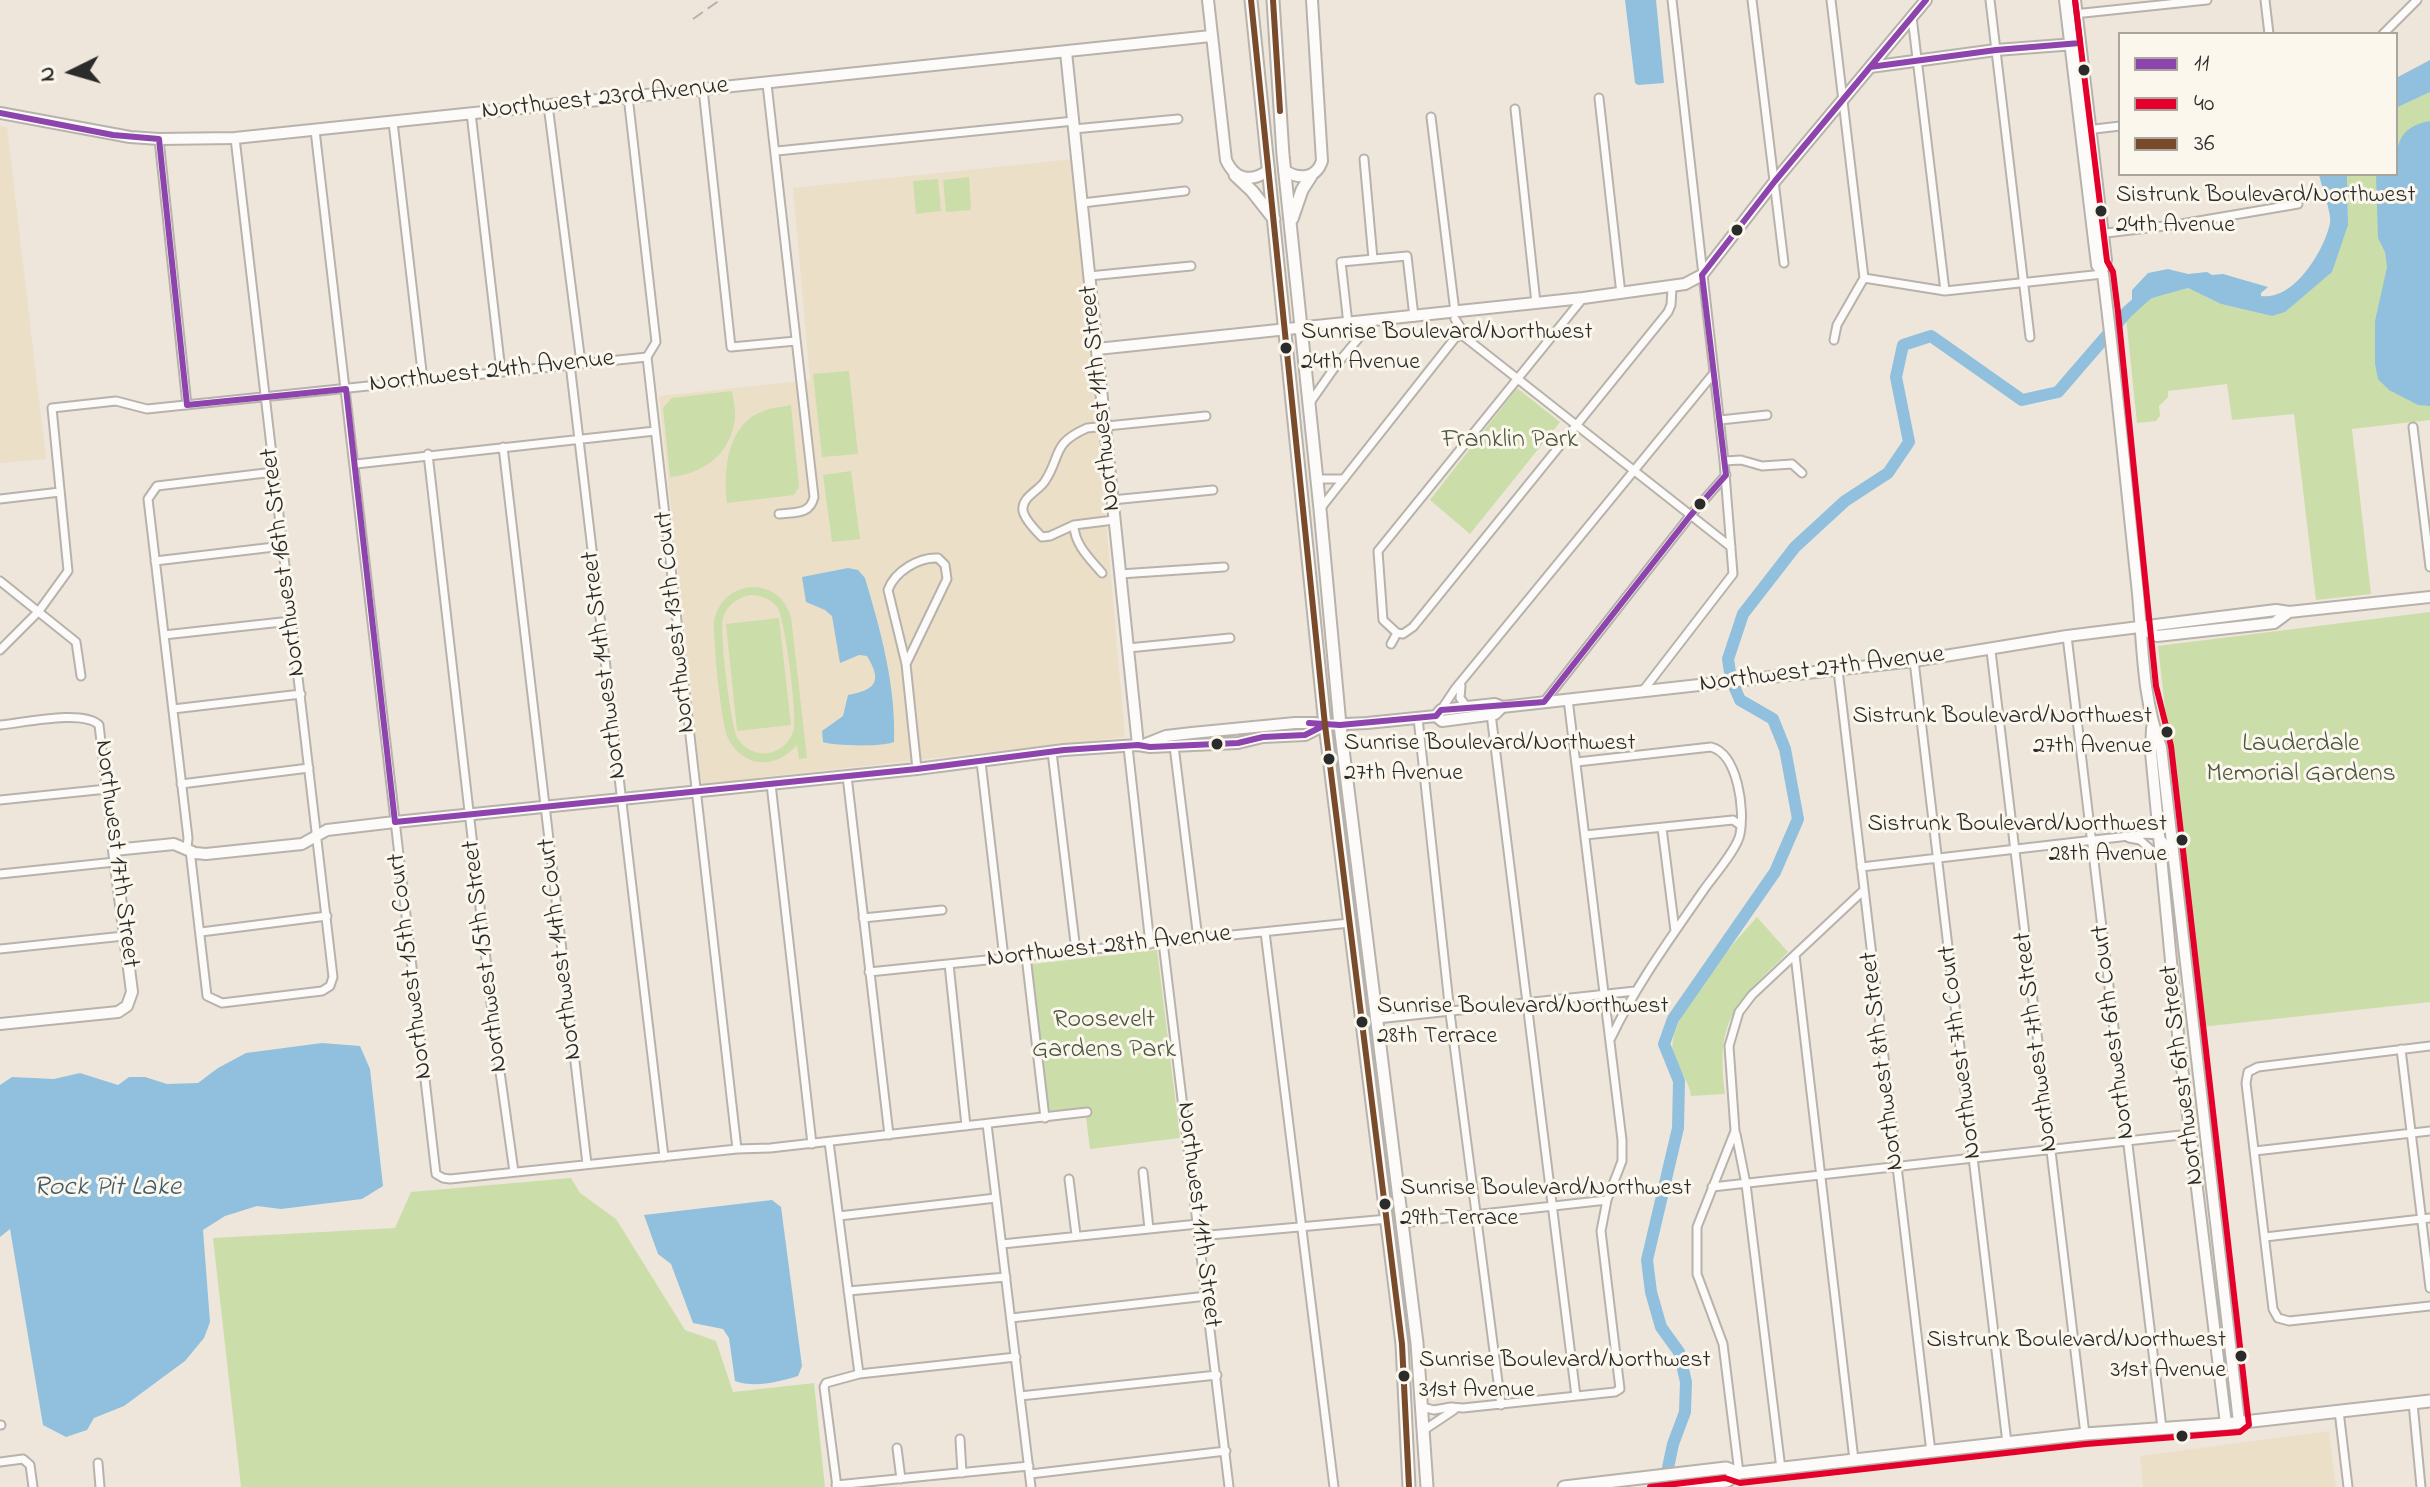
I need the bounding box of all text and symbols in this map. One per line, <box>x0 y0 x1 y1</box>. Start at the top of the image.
north arrow <box>32 32 112 112</box>
legend <box>2118 32 2398 176</box>
text: 11 <box>2194 47 2209 82</box>
unlabelled marker <box>2076 62 2092 78</box>
text: N <box>32 65 65 83</box>
street label: Northwest 23rd Avenue <box>480 72 730 128</box>
text: 40 <box>2194 87 2214 122</box>
text: 36 <box>2194 127 2214 162</box>
place label: Sistrunk Boulevard/Northwest 24th Avenue <box>2116 183 2415 239</box>
marker: Sistrunk Boulevard/Northwest 24th Avenue <box>2093 203 2109 219</box>
unlabelled marker <box>1729 222 1745 238</box>
street label: Northwest 11th Street <box>1075 283 1129 513</box>
place label: Sunrise Boulevard/Northwest 24th Avenue <box>1301 320 1593 376</box>
marker: Sunrise Boulevard/Northwest 24th Avenue <box>1278 340 1294 356</box>
street label: Northwest 24th Avenue <box>368 345 616 401</box>
park label: Franklin Park <box>1442 426 1578 458</box>
street label: Northwest 16th Street <box>255 446 315 678</box>
unlabelled marker <box>1692 496 1708 512</box>
street label: Northwest 13th Court <box>650 509 704 735</box>
street label: Northwest 14th Street <box>577 549 635 781</box>
street label: Northwest 27th Avenue <box>1698 641 1946 701</box>
place label: Sistrunk Boulevard/Northwest 27th Avenue <box>1853 704 2152 760</box>
marker: Sistrunk Boulevard/Northwest 27th Avenue <box>2159 724 2175 740</box>
park label: Lauderdale Memorial Gardens <box>2206 730 2396 792</box>
place label: Sunrise Boulevard/Northwest 27th Avenue <box>1344 731 1636 787</box>
unlabelled marker <box>1209 736 1225 752</box>
street label: Northwest 17th Street <box>86 738 144 970</box>
marker: Sunrise Boulevard/Northwest 27th Avenue <box>1321 751 1337 767</box>
place label: Sistrunk Boulevard/Northwest 28th Avenue <box>1868 812 2167 868</box>
marker: Sistrunk Boulevard/Northwest 28th Avenue <box>2174 832 2190 848</box>
street label: Northwest 14th Court <box>533 836 591 1062</box>
street label: Northwest 15th Street <box>457 838 517 1074</box>
street label: Northwest 15th Court <box>383 851 441 1081</box>
street label: Northwest 28th Avenue <box>985 920 1233 976</box>
street label: Northwest 6th Court <box>2086 923 2144 1141</box>
street label: Northwest 7th Street <box>2009 930 2067 1154</box>
street label: Northwest 7th Court <box>1933 943 1991 1161</box>
street label: Northwest 8th Street <box>1855 950 1913 1172</box>
street label: Northwest 6th Street <box>2155 963 2213 1187</box>
place label: Sunrise Boulevard/Northwest 28th Terrace <box>1377 994 1669 1050</box>
park label: Roosevelt Gardens Park <box>1032 1006 1176 1068</box>
marker: Sunrise Boulevard/Northwest 28th Terrace <box>1354 1014 1370 1030</box>
street label: Northwest 11th Street <box>1168 1100 1226 1330</box>
water label: Rock Pit Lake <box>33 1172 181 1206</box>
place label: Sunrise Boulevard/Northwest 29th Terrace <box>1400 1176 1692 1232</box>
marker: Sunrise Boulevard/Northwest 29th Terrace <box>1377 1196 1393 1212</box>
place label: Sistrunk Boulevard/Northwest 31st Avenue <box>1927 1328 2226 1384</box>
place label: Sunrise Boulevard/Northwest 31st Avenue <box>1419 1348 1711 1404</box>
marker: Sistrunk Boulevard/Northwest 31st Avenue <box>2233 1348 2249 1364</box>
marker: Sunrise Boulevard/Northwest 31st Avenue <box>1396 1368 1412 1384</box>
unlabelled marker <box>2174 1428 2190 1444</box>

